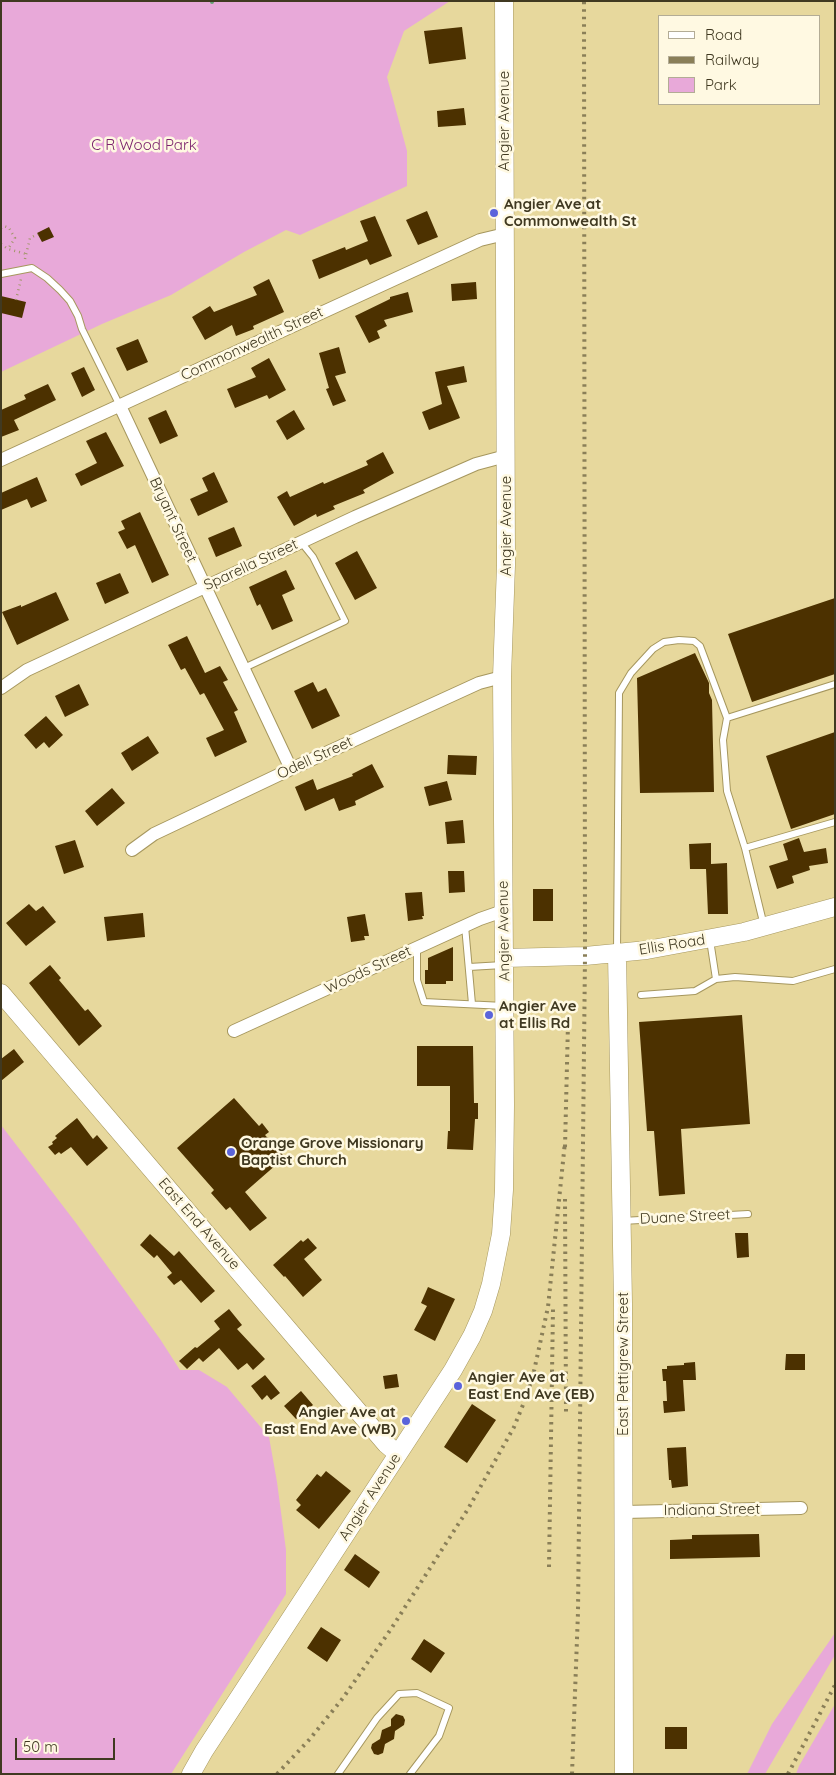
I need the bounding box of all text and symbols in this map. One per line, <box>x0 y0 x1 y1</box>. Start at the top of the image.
legend <box>658 15 821 105</box>
text: Road <box>705 25 742 44</box>
text: Railway <box>705 50 760 69</box>
street label: Angier Avenue <box>495 71 513 171</box>
text: Park <box>705 75 737 94</box>
park label: C R Wood Park <box>91 136 197 154</box>
place label: Angier Ave at Commonwealth St <box>504 195 637 230</box>
marker: Angier Ave at Commonwealth St <box>488 207 500 219</box>
street label: Commonwealth Street <box>178 303 326 385</box>
street label: Bryant Street <box>145 475 201 565</box>
street label: Angier Avenue <box>497 476 515 576</box>
street label: Sparella Street <box>201 535 301 595</box>
street label: Odell Street <box>274 733 356 783</box>
street label: Angier Avenue <box>494 881 514 981</box>
street label: Ellis Road <box>638 931 706 959</box>
street label: Woods Street <box>322 942 414 998</box>
place label: Angier Ave at Ellis Rd <box>499 997 577 1032</box>
marker: Angier Ave at Ellis Rd <box>483 1009 495 1021</box>
place label: Orange Grove Missionary Baptist Church <box>241 1134 424 1169</box>
marker: Orange Grove Missionary Baptist Church <box>225 1146 237 1158</box>
street label: East End Avenue <box>154 1175 244 1273</box>
street label: Duane Street <box>639 1206 731 1228</box>
street label: East Pettigrew Street <box>614 1292 632 1436</box>
place label: Angier Ave at East End Ave (EB) <box>468 1368 594 1403</box>
marker: Angier Ave at East End Ave (EB) <box>452 1380 464 1392</box>
place label: Angier Ave at East End Ave (WB) <box>264 1403 396 1438</box>
marker: Angier Ave at East End Ave (WB) <box>400 1415 412 1427</box>
street label: Angier Avenue <box>335 1450 405 1544</box>
street label: Indiana Street <box>664 1500 760 1520</box>
scale bar <box>18 1728 118 1760</box>
text: 50 m <box>23 1737 58 1756</box>

